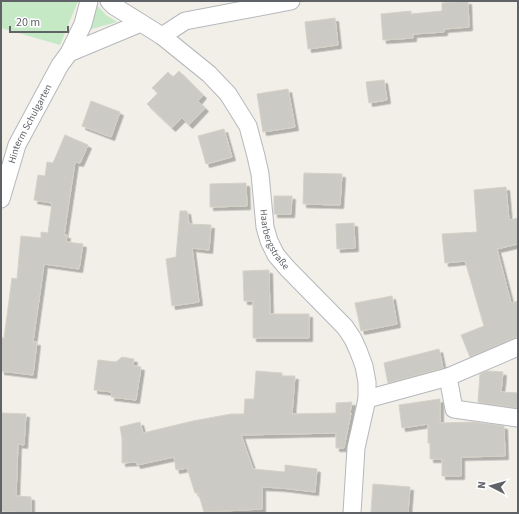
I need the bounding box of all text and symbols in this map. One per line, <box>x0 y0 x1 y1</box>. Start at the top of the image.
scale bar <box>10 8 68 34</box>
text: 20 m <box>16 14 40 31</box>
street label: Hinterm Schulgarten <box>5 82 55 165</box>
street label: Haarbergstraße <box>256 209 293 273</box>
north arrow <box>471 466 511 506</box>
text: N <box>474 481 489 489</box>

